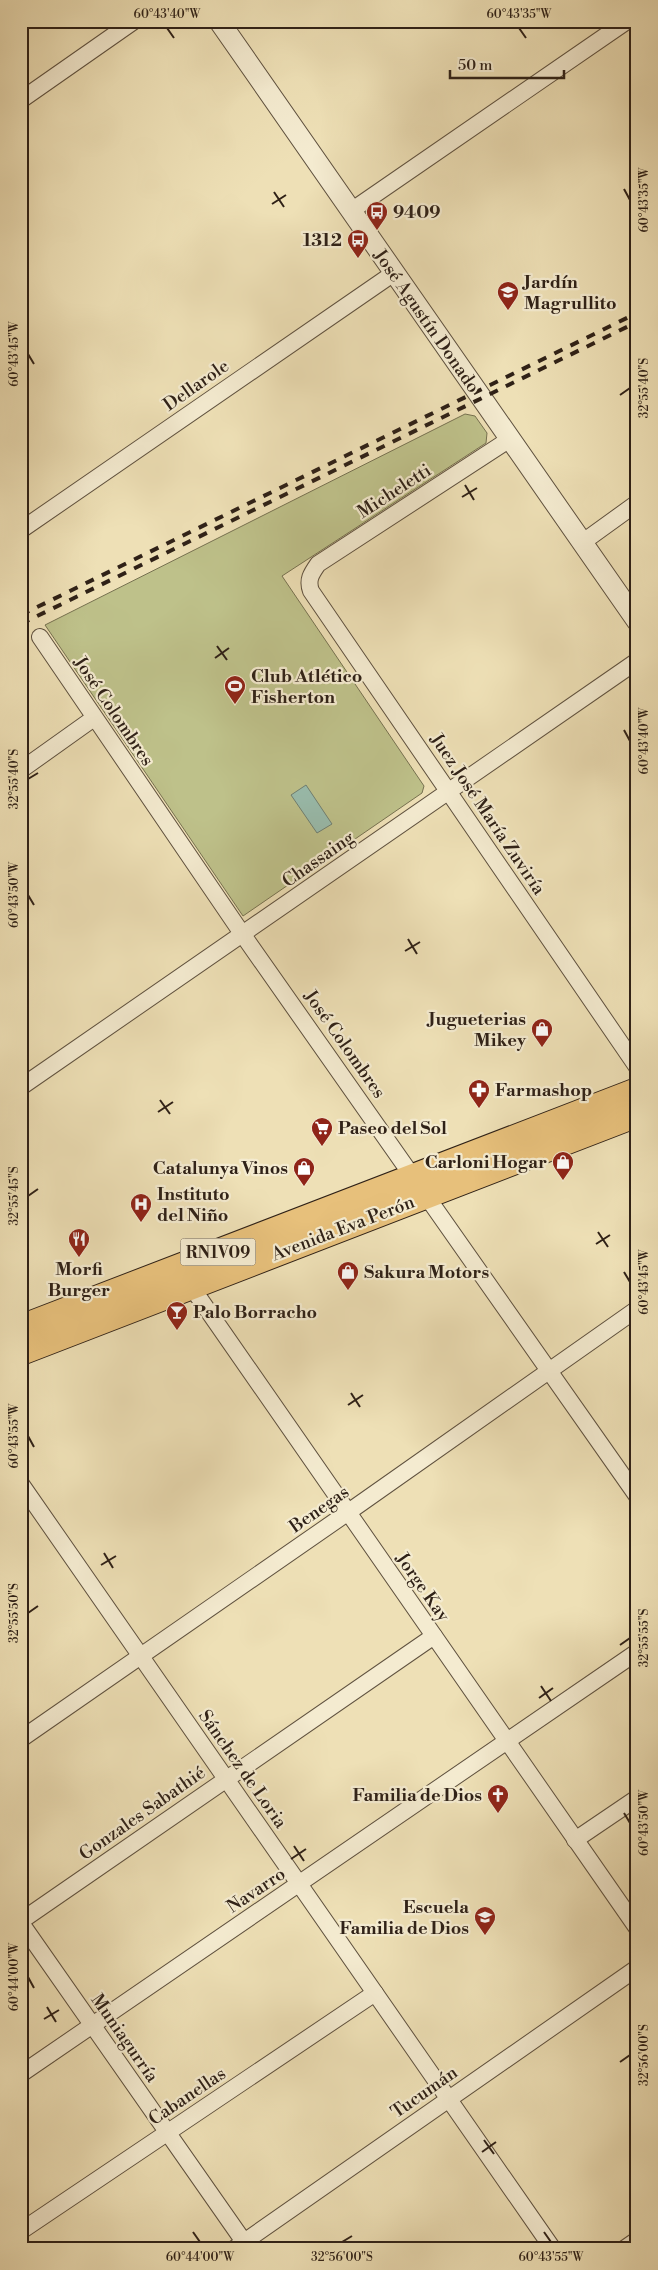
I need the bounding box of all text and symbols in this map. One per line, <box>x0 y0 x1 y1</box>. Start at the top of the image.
text: 60°43'40"W <box>134 7 201 22</box>
text: 60°43'35"W <box>487 7 553 22</box>
scale bar <box>450 48 564 80</box>
text: 50 m <box>458 56 492 75</box>
text: 60°43'35"W <box>637 166 652 232</box>
bus stop icon: 9409 <box>365 200 389 231</box>
place label: 9409 <box>393 201 441 224</box>
bus stop icon: 1312 <box>346 228 370 259</box>
place label: 1312 <box>303 229 342 252</box>
street label: José Agustín Donado <box>368 244 485 398</box>
place label: Jardín Magrullito <box>521 271 617 315</box>
school or university icon: Jardín Magrullito <box>496 280 520 311</box>
text: 60°43'45"W <box>7 320 22 387</box>
street label: Dellarole <box>159 354 234 416</box>
text: 32°55'40"S <box>637 358 652 418</box>
street label: Micheletti <box>353 459 436 524</box>
street label: José Colombres <box>68 651 159 770</box>
place label: Club Atlético Fisherton <box>251 665 362 709</box>
sports icon: Club Atlético Fisherton <box>223 674 247 705</box>
text: 60°43'40"W <box>637 707 652 774</box>
street label: Juez José María Zuviría <box>424 728 551 900</box>
text: 32°55'40"S <box>7 749 22 809</box>
street label: Chassaing <box>278 826 359 893</box>
text: 60°43'50"W <box>7 861 22 928</box>
street label: José Colombres <box>298 985 391 1103</box>
place label: Jugueterias Mikey <box>426 1008 527 1052</box>
shop icon: Jugueterias Mikey <box>530 1017 554 1048</box>
pharmacy icon: Farmashop <box>467 1078 491 1109</box>
place label: Farmashop <box>495 1079 592 1102</box>
supermarket icon: Paseo del Sol <box>310 1116 334 1147</box>
place label: Paseo del Sol <box>338 1117 447 1140</box>
shop icon: Carloni Hogar <box>551 1150 575 1181</box>
place label: Carloni Hogar <box>425 1151 547 1174</box>
shop icon: Catalunya Vinos <box>292 1156 316 1187</box>
place label: Catalunya Vinos <box>153 1157 288 1180</box>
text: 32°55'45"S <box>7 1166 22 1226</box>
place label: Instituto del Niño <box>157 1183 230 1227</box>
street label: Avenida Eva Perón <box>268 1191 418 1267</box>
hospital icon: Instituto del Niño <box>129 1192 153 1223</box>
restaurant icon: Morfi Burger <box>67 1227 91 1258</box>
road number: RN1V09 <box>180 1238 256 1266</box>
text: 60°43'45"W <box>637 1248 652 1315</box>
place label: Morfi Burger <box>48 1258 110 1302</box>
shop icon: Sakura Motors <box>336 1260 360 1291</box>
place label: Sakura Motors <box>364 1261 489 1284</box>
bar icon: Palo Borracho <box>165 1300 189 1331</box>
place label: Palo Borracho <box>193 1301 317 1324</box>
text: 60°43'55"W <box>7 1402 22 1468</box>
street label: Benegas <box>284 1480 354 1539</box>
street label: Jorge Kay <box>390 1548 455 1626</box>
text: 32°55'50"S <box>7 1583 22 1643</box>
text: 32°55'55"S <box>637 1609 652 1667</box>
street label: Sánchez de Loria <box>193 1706 293 1834</box>
street label: Gonzales Sabathié <box>75 1761 210 1866</box>
church icon: Familia de Dios <box>486 1783 510 1814</box>
place label: Familia de Dios <box>352 1784 482 1807</box>
text: 60°43'50"W <box>637 1789 652 1856</box>
street label: Navarro <box>223 1862 290 1918</box>
place label: Escuela Familia de Dios <box>339 1896 469 1940</box>
school or university icon: Escuela Familia de Dios <box>473 1905 497 1936</box>
text: 60°44'00"W <box>7 1942 22 2011</box>
street label: Muniagurría <box>86 1990 164 2088</box>
text: 32°56'00"S <box>637 2024 652 2086</box>
street label: Tucumán <box>386 2061 462 2124</box>
street label: Cabanellas <box>144 2062 230 2131</box>
text: 60°44'00"W <box>166 2250 235 2265</box>
text: 32°56'00"S <box>311 2250 373 2265</box>
text: 60°43'55"W <box>519 2250 585 2265</box>

